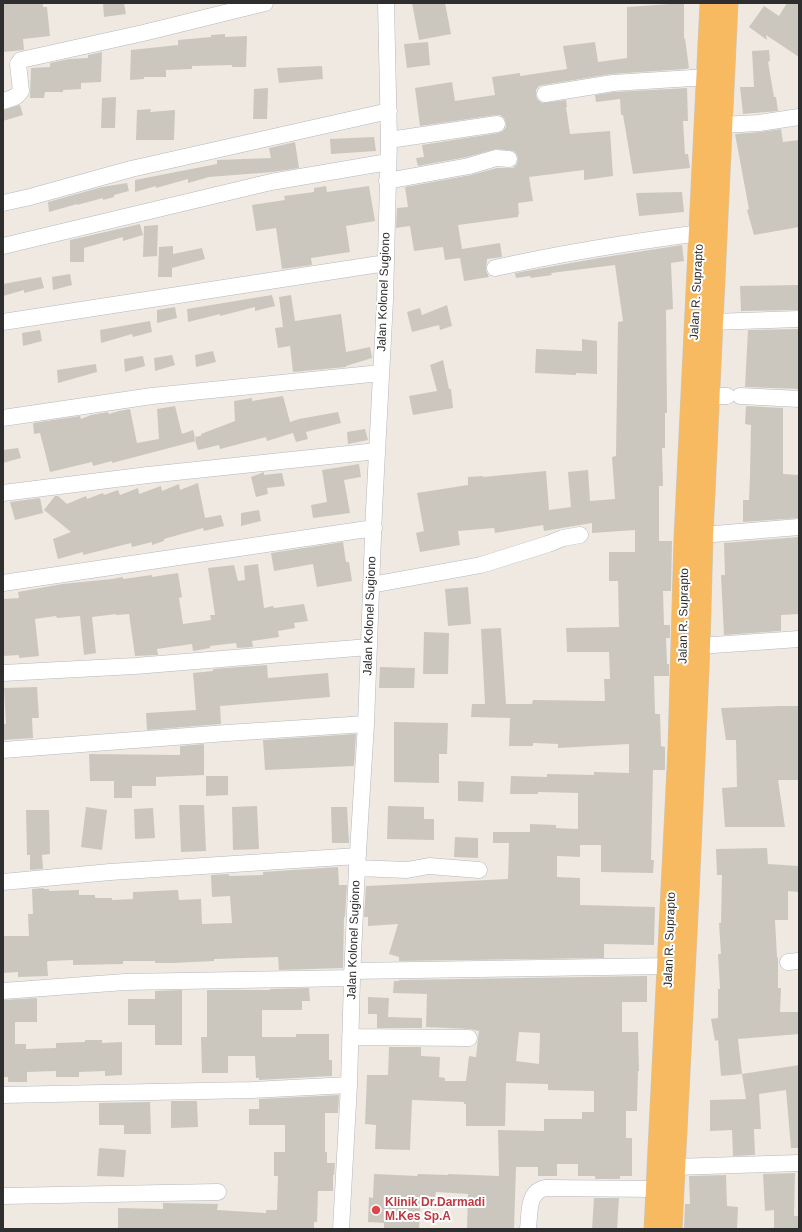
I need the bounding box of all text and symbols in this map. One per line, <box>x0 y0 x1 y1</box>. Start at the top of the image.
street label: Jalan Kolonel Sugiono <box>375 232 393 352</box>
street label: Jalan R. Suprapto <box>687 244 707 340</box>
street label: Jalan Kolonel Sugiono <box>361 556 379 676</box>
street label: Jalan R. Suprapto <box>676 568 692 664</box>
street label: Jalan Kolonel Sugiono <box>345 880 363 1000</box>
street label: Jalan R. Suprapto <box>661 892 679 988</box>
place label: Klinik Dr.Darmadi M.Kes Sp.A <box>385 1196 485 1224</box>
marker: Klinik Dr.Darmadi M.Kes Sp.A <box>370 1204 382 1216</box>

